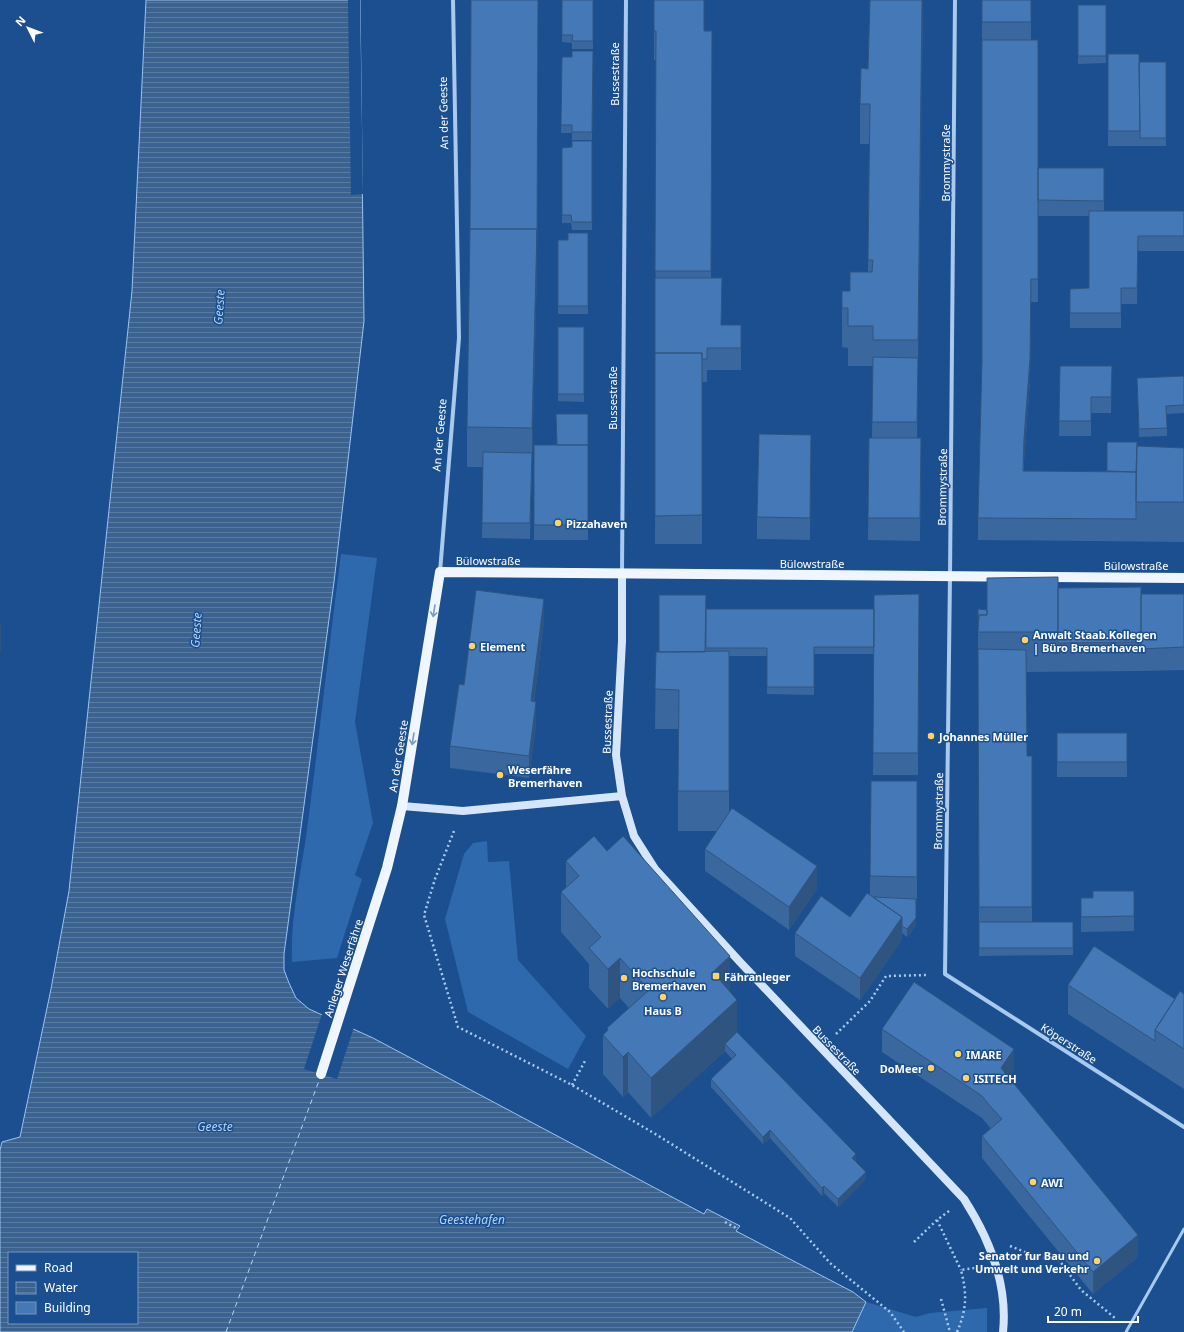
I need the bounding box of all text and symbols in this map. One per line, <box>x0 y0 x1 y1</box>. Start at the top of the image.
north arrow <box>8 8 48 48</box>
text: N <box>12 13 29 29</box>
street label: Bussestraße <box>607 42 622 106</box>
street label: An der Geeste <box>435 76 451 150</box>
street label: Brommystraße <box>938 124 953 202</box>
water label: Geeste <box>209 289 229 325</box>
street label: Bussestraße <box>605 366 620 430</box>
street label: An der Geeste <box>428 398 450 472</box>
street label: Brommystraße <box>934 448 950 526</box>
place label: Pizzahaven <box>566 516 627 531</box>
marker: Pizzahaven <box>553 518 563 528</box>
street label: Bülowstraße <box>456 553 520 568</box>
street label: Bülowstraße <box>780 556 844 571</box>
street label: Bülowstraße <box>1104 558 1168 573</box>
one-way arrow <box>430 604 438 617</box>
water label: Geeste <box>186 612 206 648</box>
place label: Anwalt Staab.Kollegen | Büro Bremerhaven <box>1033 627 1157 655</box>
marker: Anwalt Staab.Kollegen | Büro Bremerhaven <box>1020 635 1030 645</box>
place label: Element <box>480 639 525 654</box>
marker: Element <box>467 641 477 651</box>
street label: Bussestraße <box>598 690 616 754</box>
street label: An der Geeste <box>385 719 411 793</box>
place label: Johannes Müller <box>938 729 1028 744</box>
marker: Johannes Müller <box>926 731 936 741</box>
one-way arrow <box>408 732 416 745</box>
place label: Weserfähre Bremerhaven <box>508 762 583 790</box>
marker: Weserfähre Bremerhaven <box>495 770 505 780</box>
street label: Brommystraße <box>930 772 946 850</box>
street label: Anleger Weserfähre <box>320 917 366 1019</box>
place label: Hochschule Bremerhaven <box>632 965 707 993</box>
place label: Fähranleger <box>724 969 791 984</box>
marker: Fähranleger <box>711 971 721 981</box>
marker: Hochschule Bremerhaven <box>619 973 629 983</box>
marker: Haus B <box>658 992 668 1002</box>
place label: Haus B <box>644 1003 682 1018</box>
street label: Köperstraße <box>1038 1019 1100 1067</box>
street label: Bussestraße <box>810 1022 864 1078</box>
place label: IMARE <box>966 1047 1002 1062</box>
marker: IMARE <box>953 1049 963 1059</box>
place label: DoMeer <box>880 1061 923 1076</box>
marker: DoMeer <box>926 1063 936 1073</box>
place label: ISITECH <box>974 1071 1017 1086</box>
marker: ISITECH <box>961 1073 971 1083</box>
water label: Geeste <box>197 1118 233 1135</box>
place label: AWI <box>1041 1175 1063 1190</box>
marker: AWI <box>1028 1177 1038 1187</box>
water label: Geestehafen <box>439 1211 505 1228</box>
place label: Senator fur Bau und Umwelt und Verkehr <box>975 1248 1089 1276</box>
legend <box>8 1252 138 1324</box>
marker: Senator fur Bau und Umwelt und Verkehr <box>1092 1256 1102 1266</box>
text: Road <box>44 1259 73 1276</box>
text: Water <box>44 1279 78 1296</box>
scale bar <box>1048 1298 1138 1324</box>
text: Building <box>44 1299 91 1316</box>
text: 20 m <box>1054 1303 1082 1320</box>

